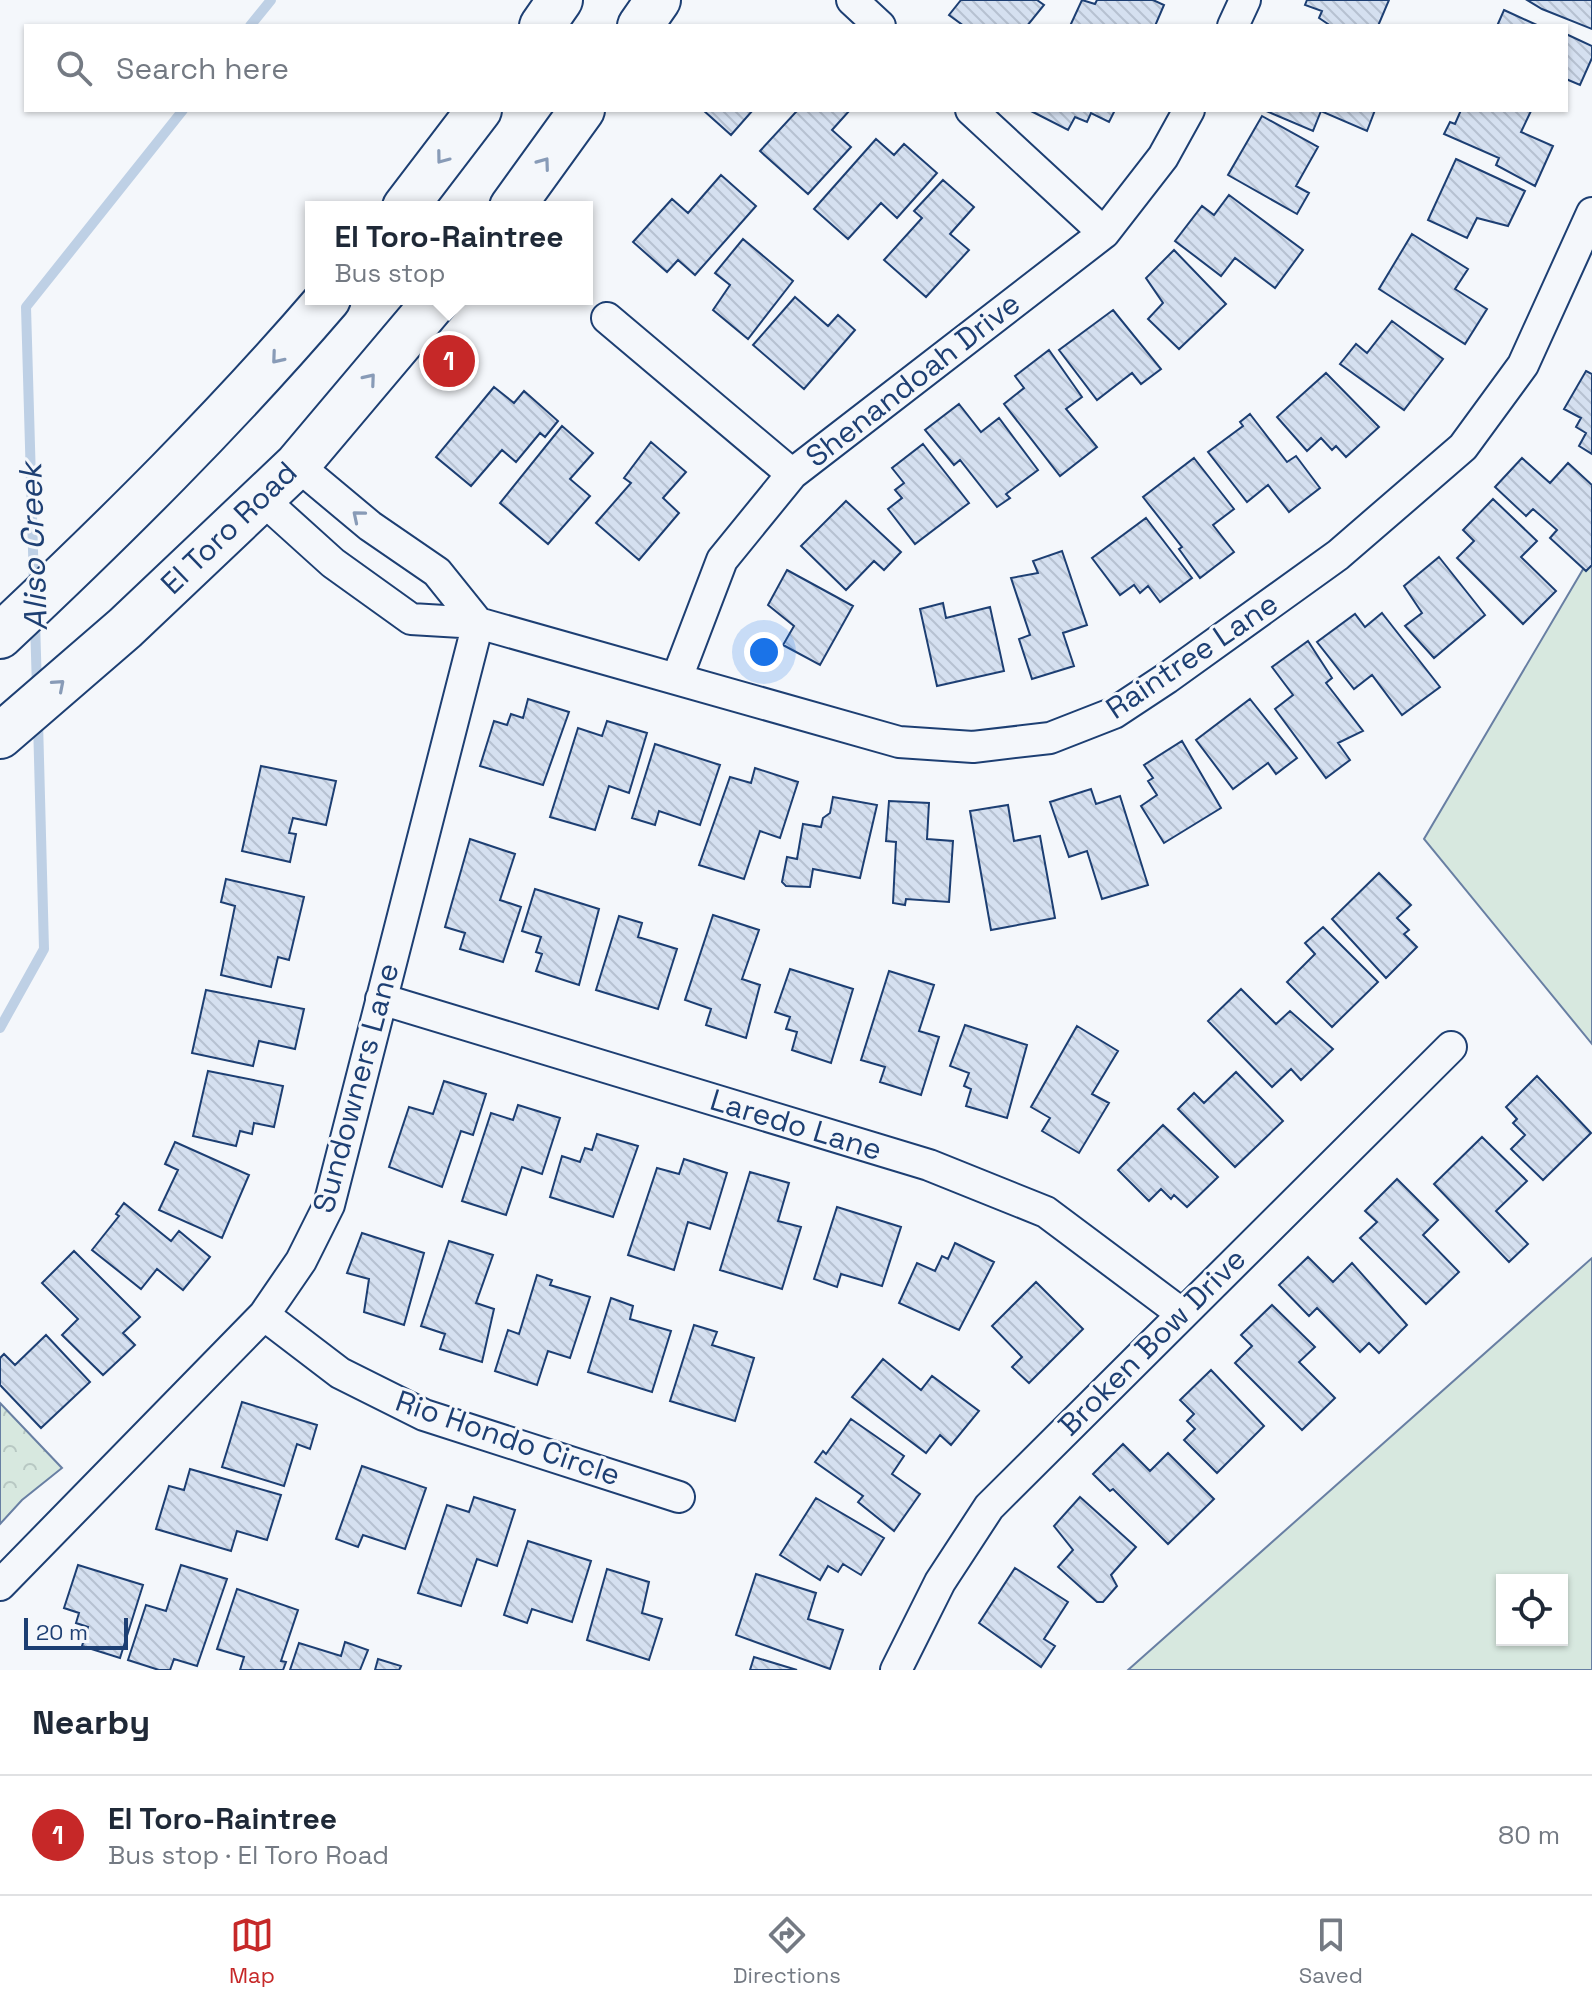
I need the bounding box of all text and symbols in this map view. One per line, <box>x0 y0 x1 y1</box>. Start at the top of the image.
search box <box>24 24 1568 112</box>
icon: search <box>52 46 96 90</box>
text: Search here <box>116 49 289 88</box>
one-way arrow <box>438 150 452 164</box>
one-way arrow <box>534 157 549 172</box>
popup <box>305 201 593 305</box>
text: El Toro-Raintree <box>334 217 564 256</box>
text: Bus stop <box>334 256 446 290</box>
street label: Shenandoah Drive <box>798 284 1028 476</box>
pin: 1 <box>423 331 475 391</box>
one-way arrow <box>272 349 287 364</box>
one-way arrow <box>360 373 375 388</box>
street label: El Toro Road <box>152 453 305 602</box>
water label: Aliso Creek <box>10 459 56 632</box>
one-way arrow <box>352 511 367 526</box>
street label: Raintree Lane <box>1098 584 1285 727</box>
your location <box>744 632 784 672</box>
one-way arrow <box>50 680 64 695</box>
street label: Sundowners Lane <box>303 959 408 1217</box>
street label: Laredo Lane <box>706 1080 887 1169</box>
street label: Broken Bow Drive <box>1049 1239 1254 1444</box>
street label: Rio Hondo Circle <box>391 1381 626 1494</box>
map controls <box>1496 1574 1568 1646</box>
button: locate <box>1496 1574 1568 1646</box>
scale bar <box>24 1614 128 1650</box>
text: 20 m <box>36 1618 88 1646</box>
text: Nearby <box>32 1701 150 1744</box>
text: El Toro-Raintree <box>108 1799 337 1838</box>
text: 1 <box>52 1818 64 1852</box>
text: 80 m <box>1498 1818 1560 1852</box>
text: Bus stop · El Toro Road <box>108 1838 389 1872</box>
tab: Map <box>229 1913 275 1989</box>
tab: Directions <box>733 1913 841 1989</box>
tab: Saved <box>1299 1913 1363 1989</box>

